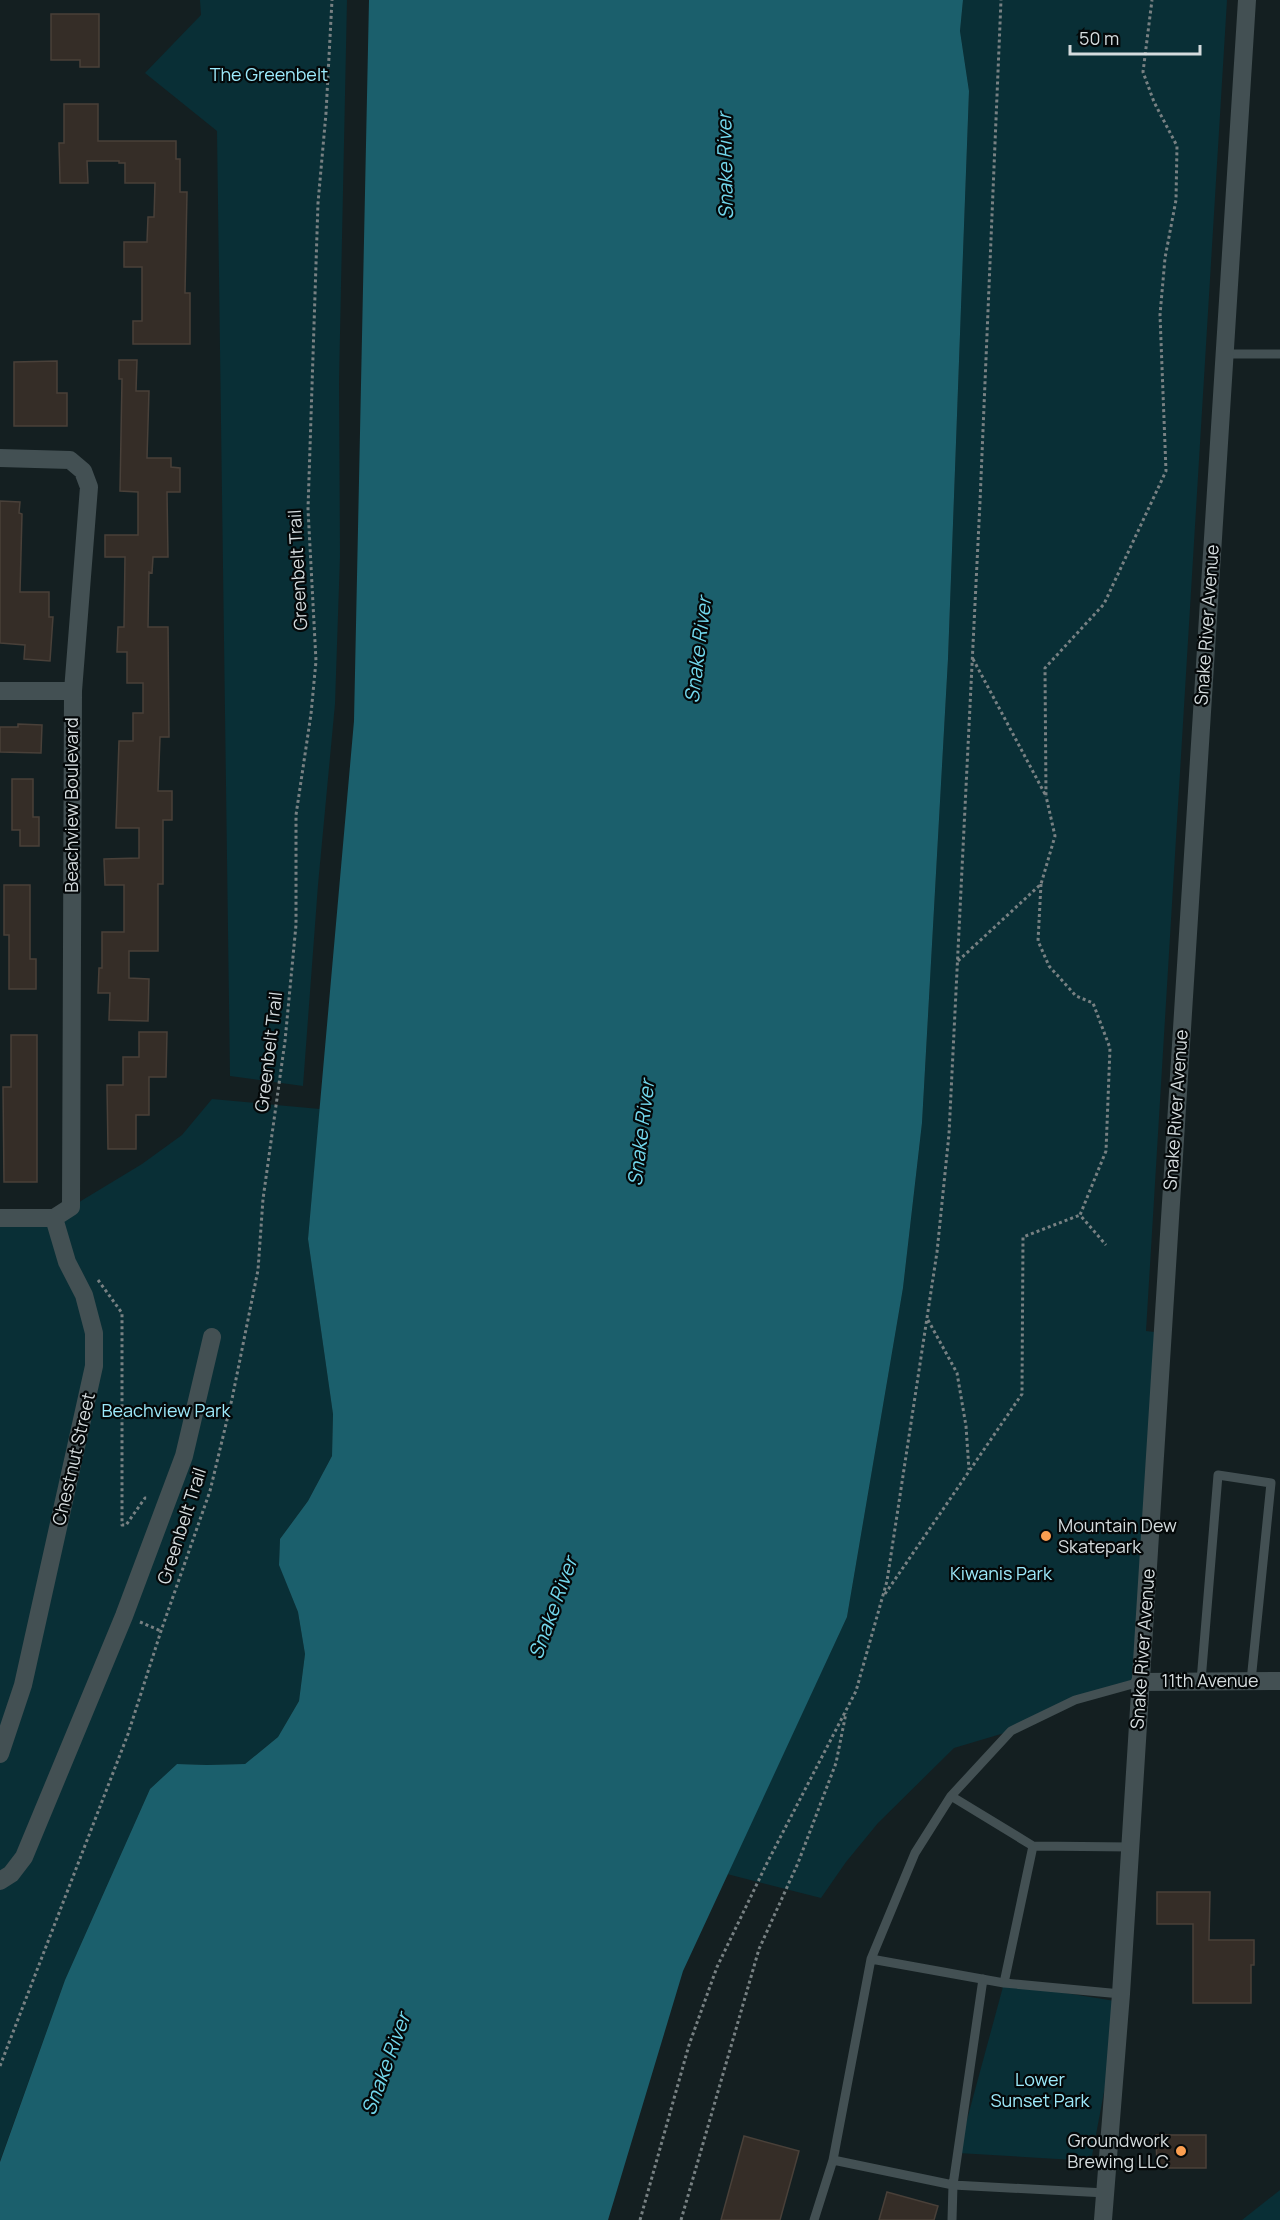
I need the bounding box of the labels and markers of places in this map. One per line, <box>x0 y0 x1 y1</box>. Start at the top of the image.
place label: Mountain Dew Skatepark <box>1058 1513 1177 1558</box>
marker: Mountain Dew Skatepark <box>1039 1529 1053 1543</box>
place label: Groundwork Brewing LLC <box>1067 2128 1170 2173</box>
marker: Groundwork Brewing LLC <box>1174 2144 1188 2158</box>

